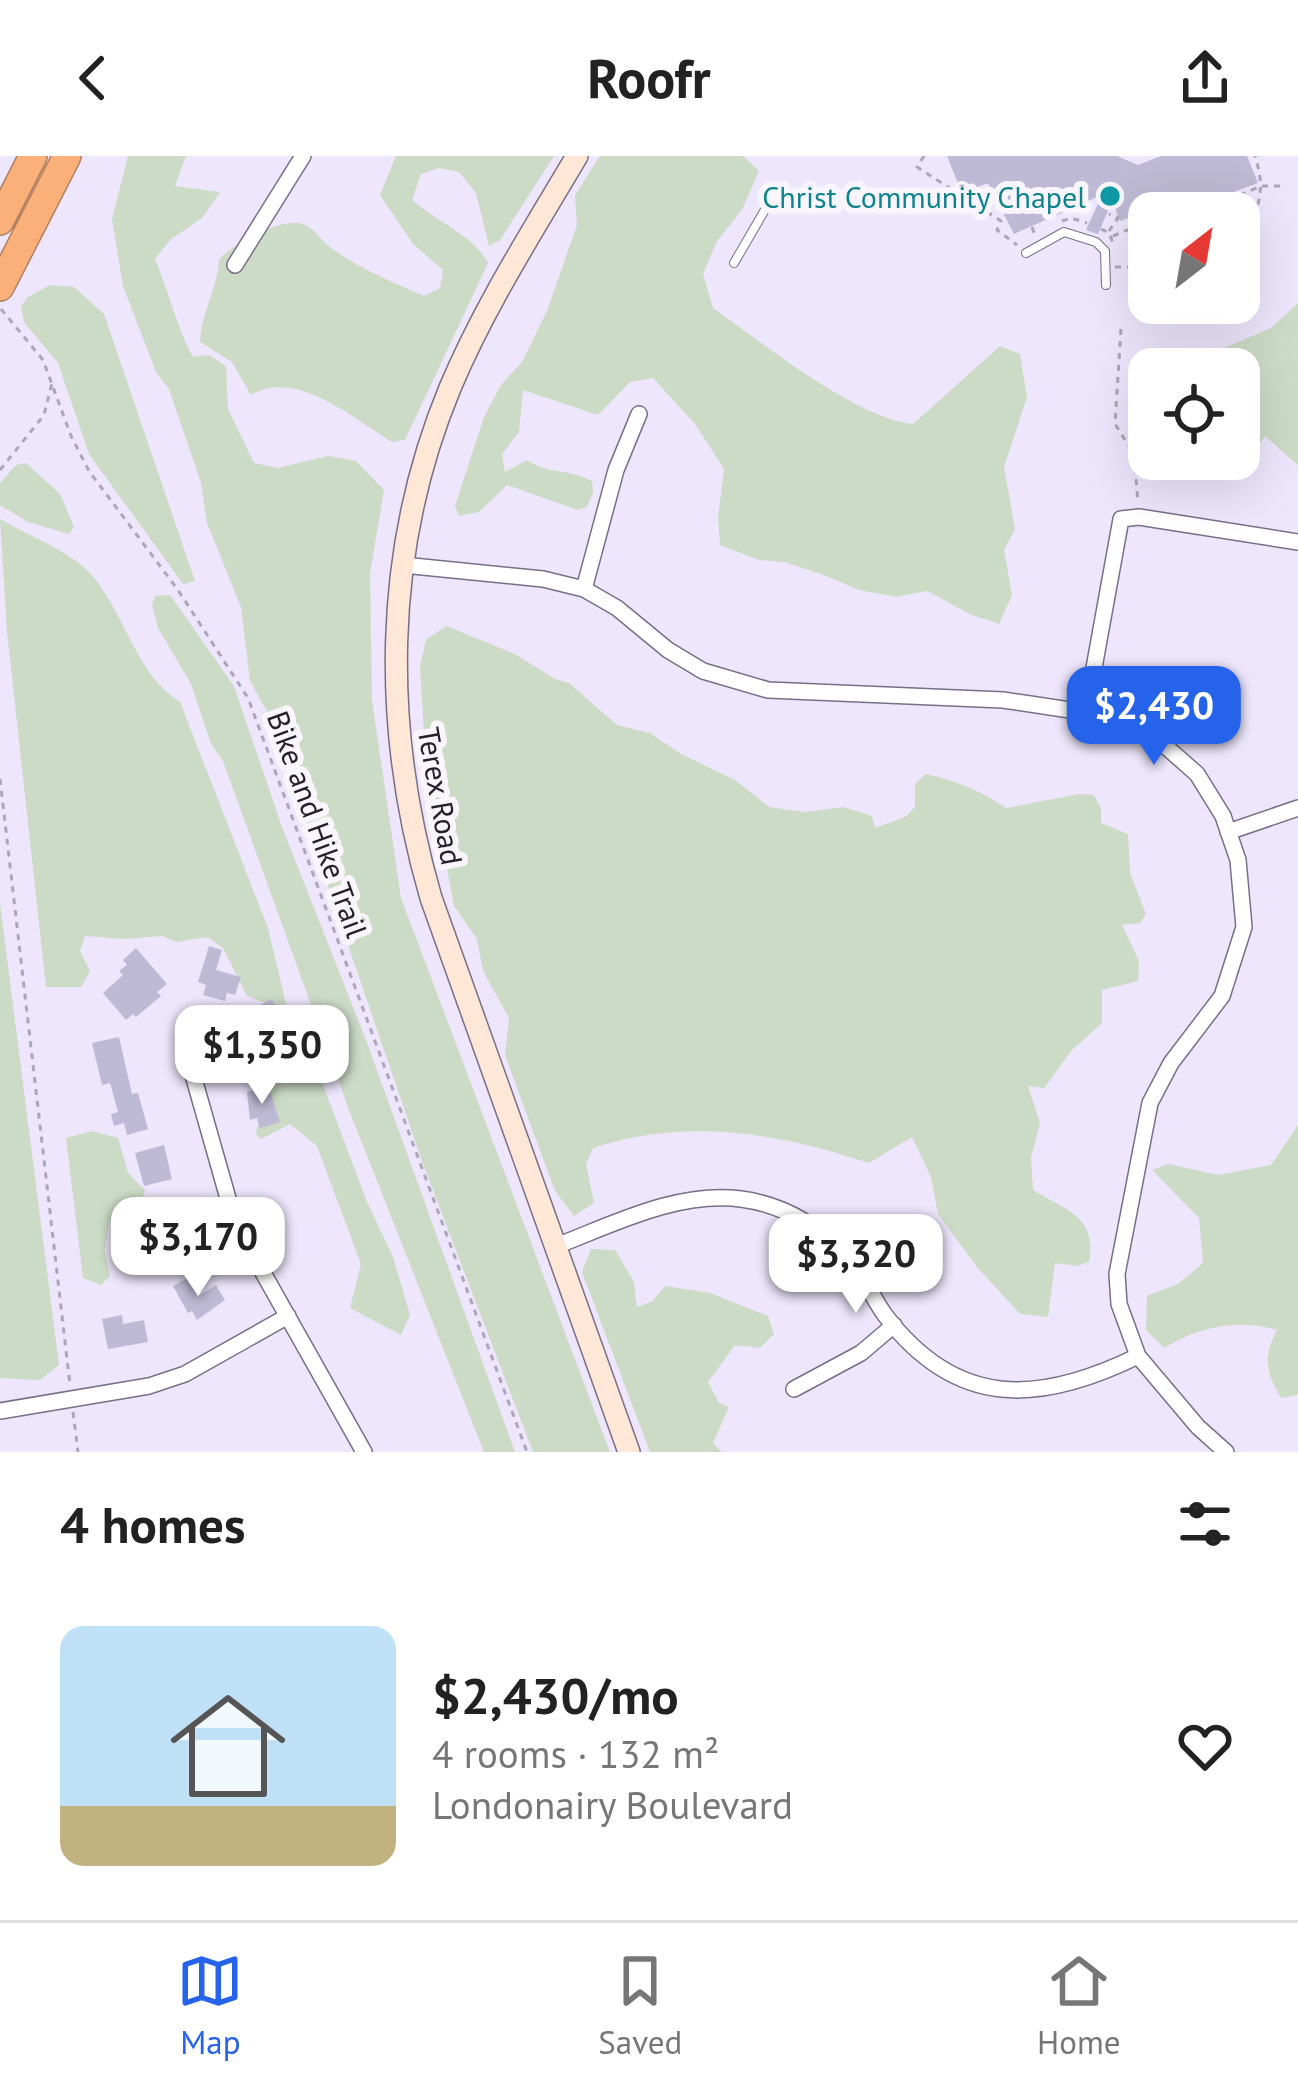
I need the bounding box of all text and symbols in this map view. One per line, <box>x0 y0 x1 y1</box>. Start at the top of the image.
text: Roofr <box>587 43 711 113</box>
icon: back <box>60 45 126 111</box>
icon: share <box>1172 45 1238 111</box>
place label: Christ Community Chapel <box>762 177 1086 216</box>
marker: Christ Community Chapel <box>1097 183 1123 209</box>
north arrow <box>1128 192 1260 324</box>
map controls <box>1128 192 1260 480</box>
button: locate <box>1128 348 1260 480</box>
pin: $2,430 <box>1056 666 1252 768</box>
text: $2,430 <box>1094 679 1214 730</box>
street label: Bike and Hike Trail <box>259 705 377 943</box>
street label: Terex Road <box>410 724 472 868</box>
pin: $1,350 <box>164 1005 360 1107</box>
text: $1,350 <box>202 1018 322 1069</box>
pin: $3,170 <box>100 1197 296 1299</box>
text: $3,170 <box>138 1210 258 1261</box>
pin: $3,320 <box>758 1214 954 1316</box>
text: $3,320 <box>796 1227 916 1278</box>
text: 4 homes <box>60 1491 246 1557</box>
icon: filters <box>1172 1491 1238 1557</box>
text: $2,430/mo <box>432 1662 679 1728</box>
icon: home <box>156 1674 300 1818</box>
icon: heart <box>1172 1713 1238 1779</box>
text: 4 rooms · 132 m² <box>432 1728 719 1779</box>
text: Londonairy Boulevard <box>432 1779 793 1830</box>
tab: Map <box>177 1948 243 2063</box>
tab: Saved <box>598 1948 682 2063</box>
tab: Home <box>1037 1948 1121 2063</box>

